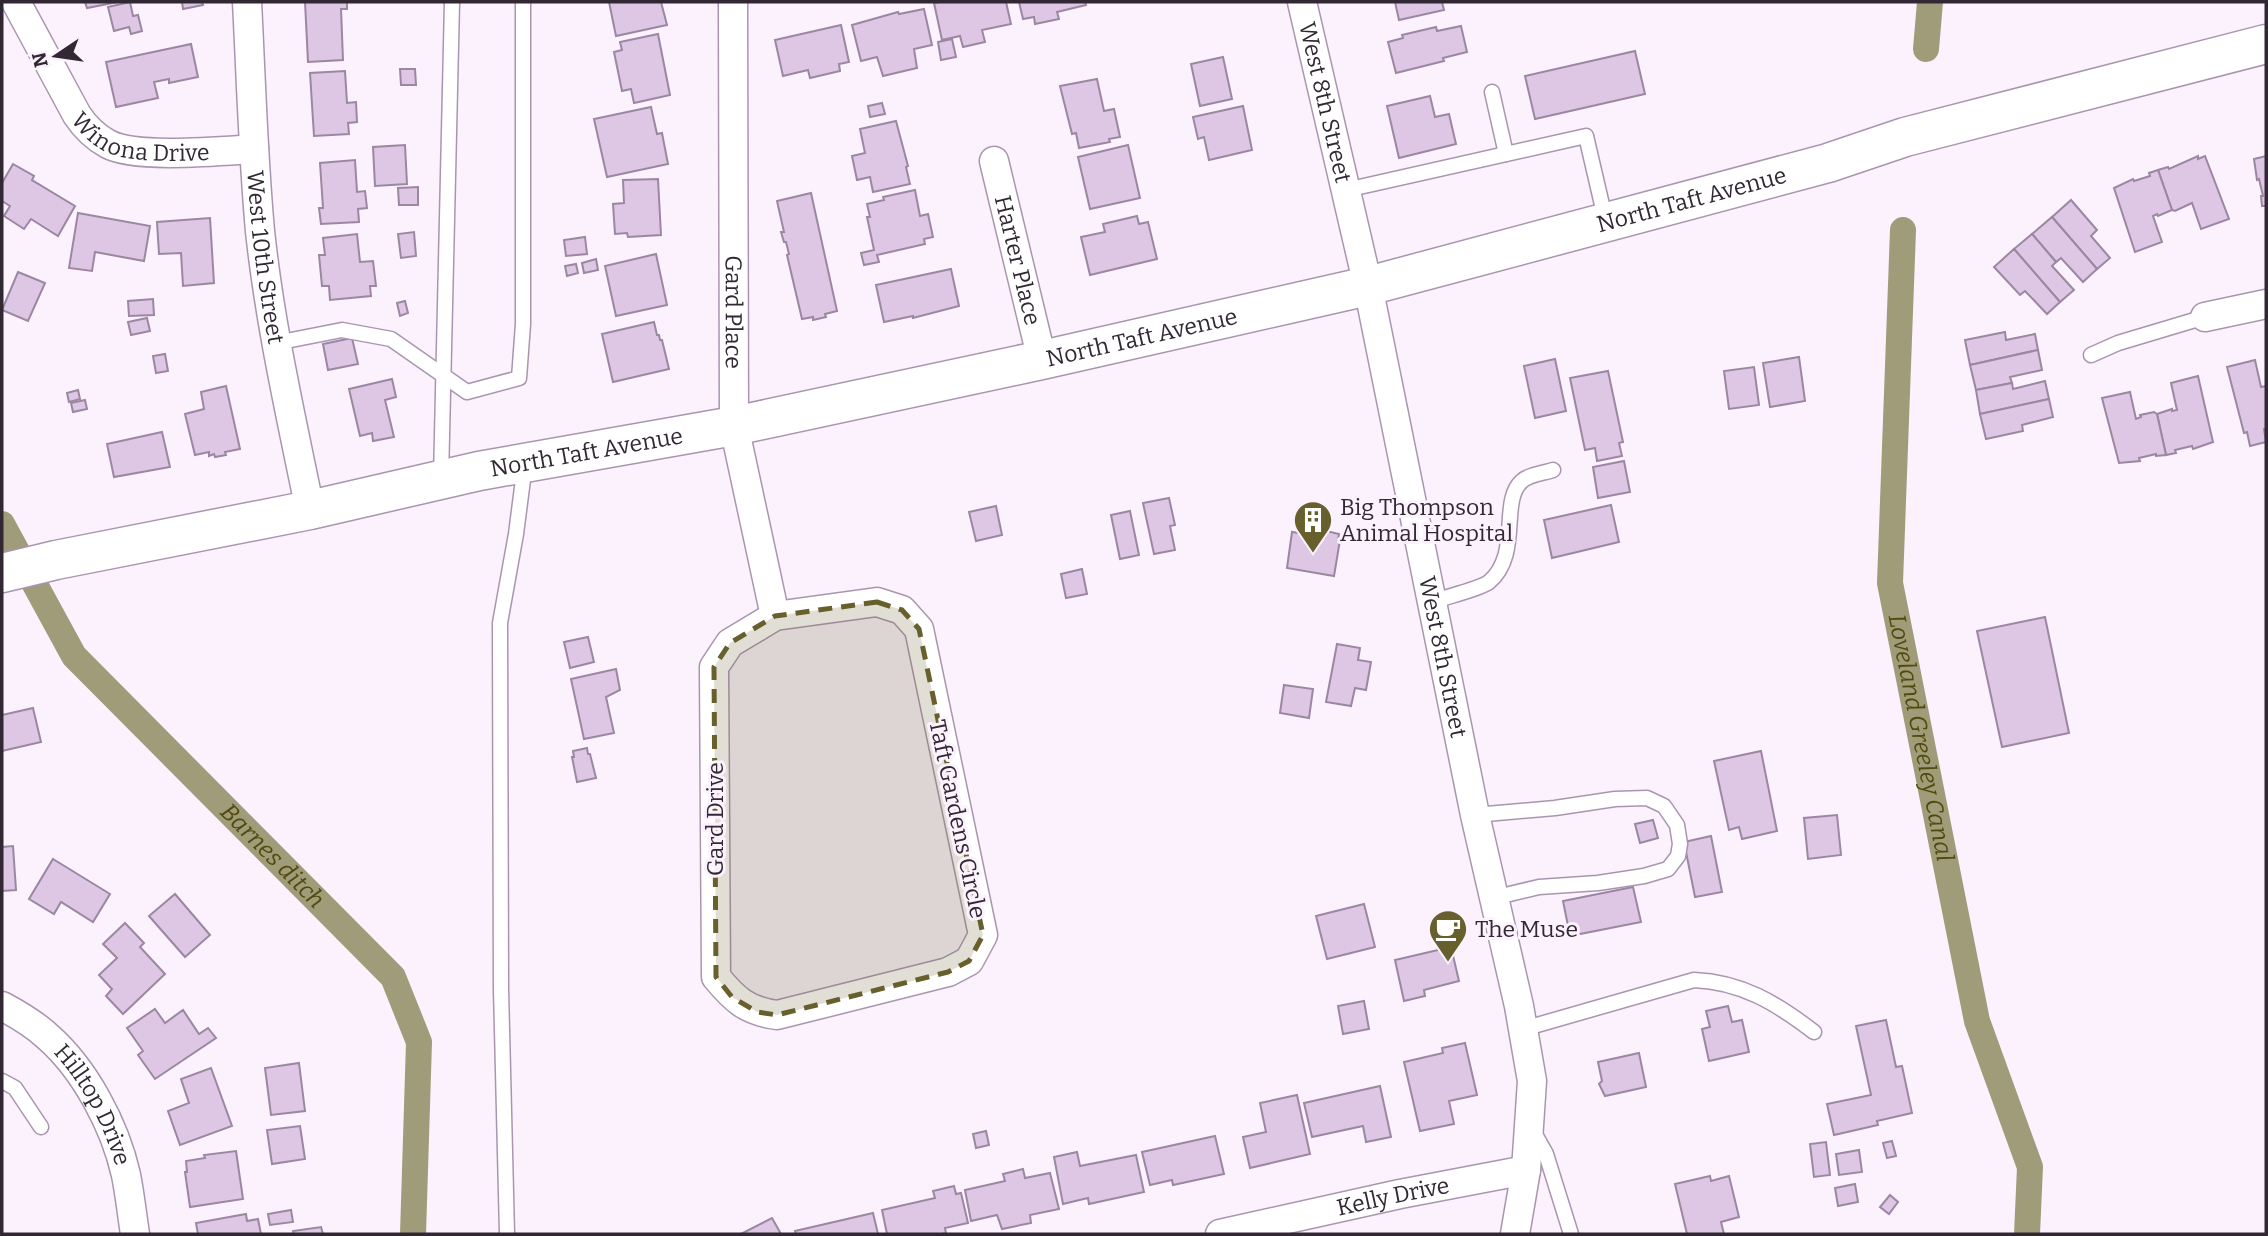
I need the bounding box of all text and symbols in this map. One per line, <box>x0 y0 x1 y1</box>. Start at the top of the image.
street label: West 8th Street <box>1293 19 1358 185</box>
north arrow <box>21 21 91 91</box>
text: N <box>27 50 53 69</box>
street label: Winona Drive <box>66 106 210 167</box>
street label: North Taft Avenue <box>1594 161 1789 238</box>
street label: West 10th Street <box>241 170 290 346</box>
street label: Harter Place <box>989 193 1047 328</box>
street label: Gard Place <box>720 255 748 369</box>
street label: North Taft Avenue <box>1043 302 1240 373</box>
street label: North Taft Avenue <box>488 421 685 483</box>
place label: Big Thompson Animal Hospital <box>1340 493 1513 547</box>
building icon: Big Thompson Animal Hospital <box>1292 499 1334 554</box>
street label: West 8th Street <box>1413 574 1473 740</box>
water label: Loveland Greeley Canal <box>1882 612 1959 864</box>
street label: Taft Gardens Circle <box>923 717 993 921</box>
street label: Gard Drive <box>701 762 729 876</box>
water label: Barnes ditch <box>215 798 330 914</box>
cafe icon: The Muse <box>1427 908 1469 963</box>
place label: The Muse <box>1475 915 1578 943</box>
street label: Hilltop Drive <box>48 1038 137 1168</box>
street label: Kelly Drive <box>1334 1171 1452 1222</box>

